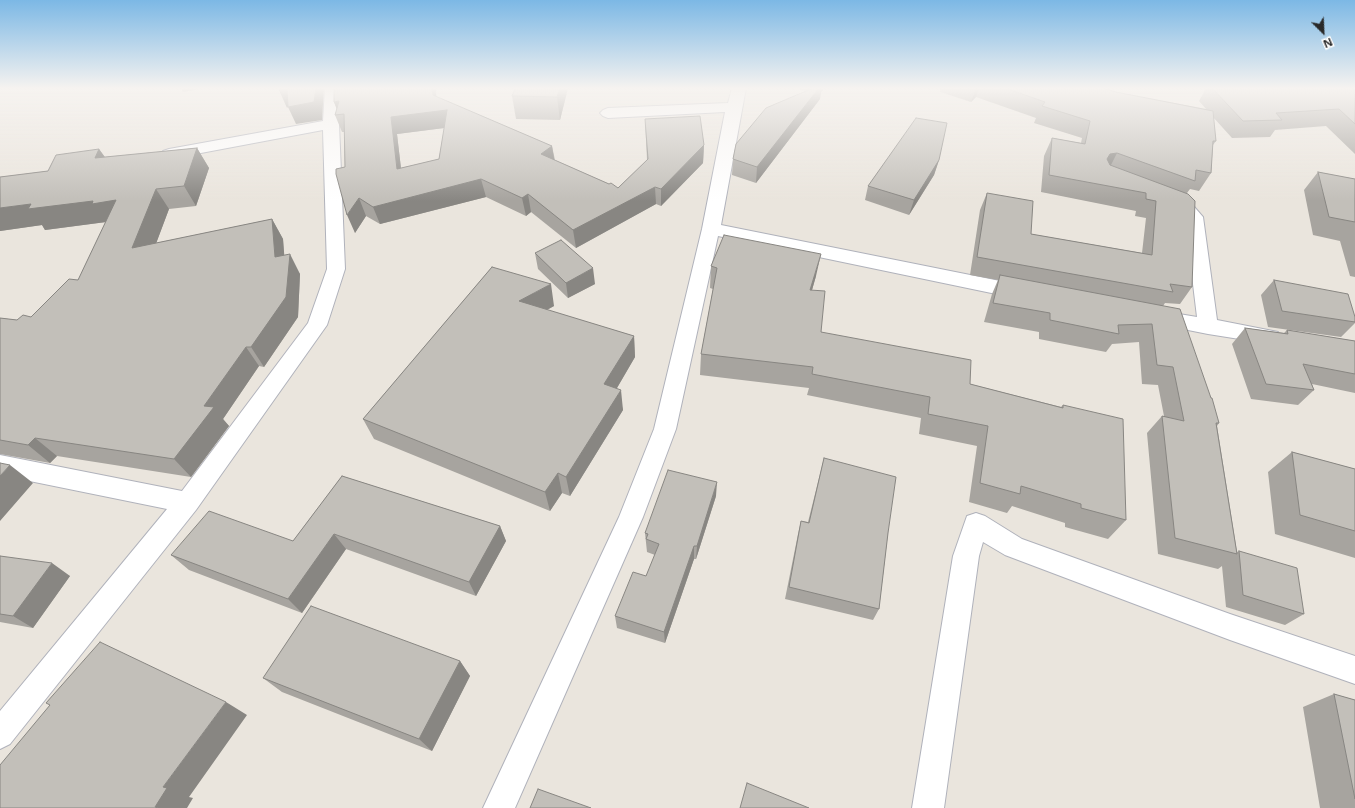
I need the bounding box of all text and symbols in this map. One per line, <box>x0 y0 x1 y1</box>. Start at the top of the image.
north arrow <box>1303 12 1343 52</box>
text: N <box>1321 35 1335 52</box>

